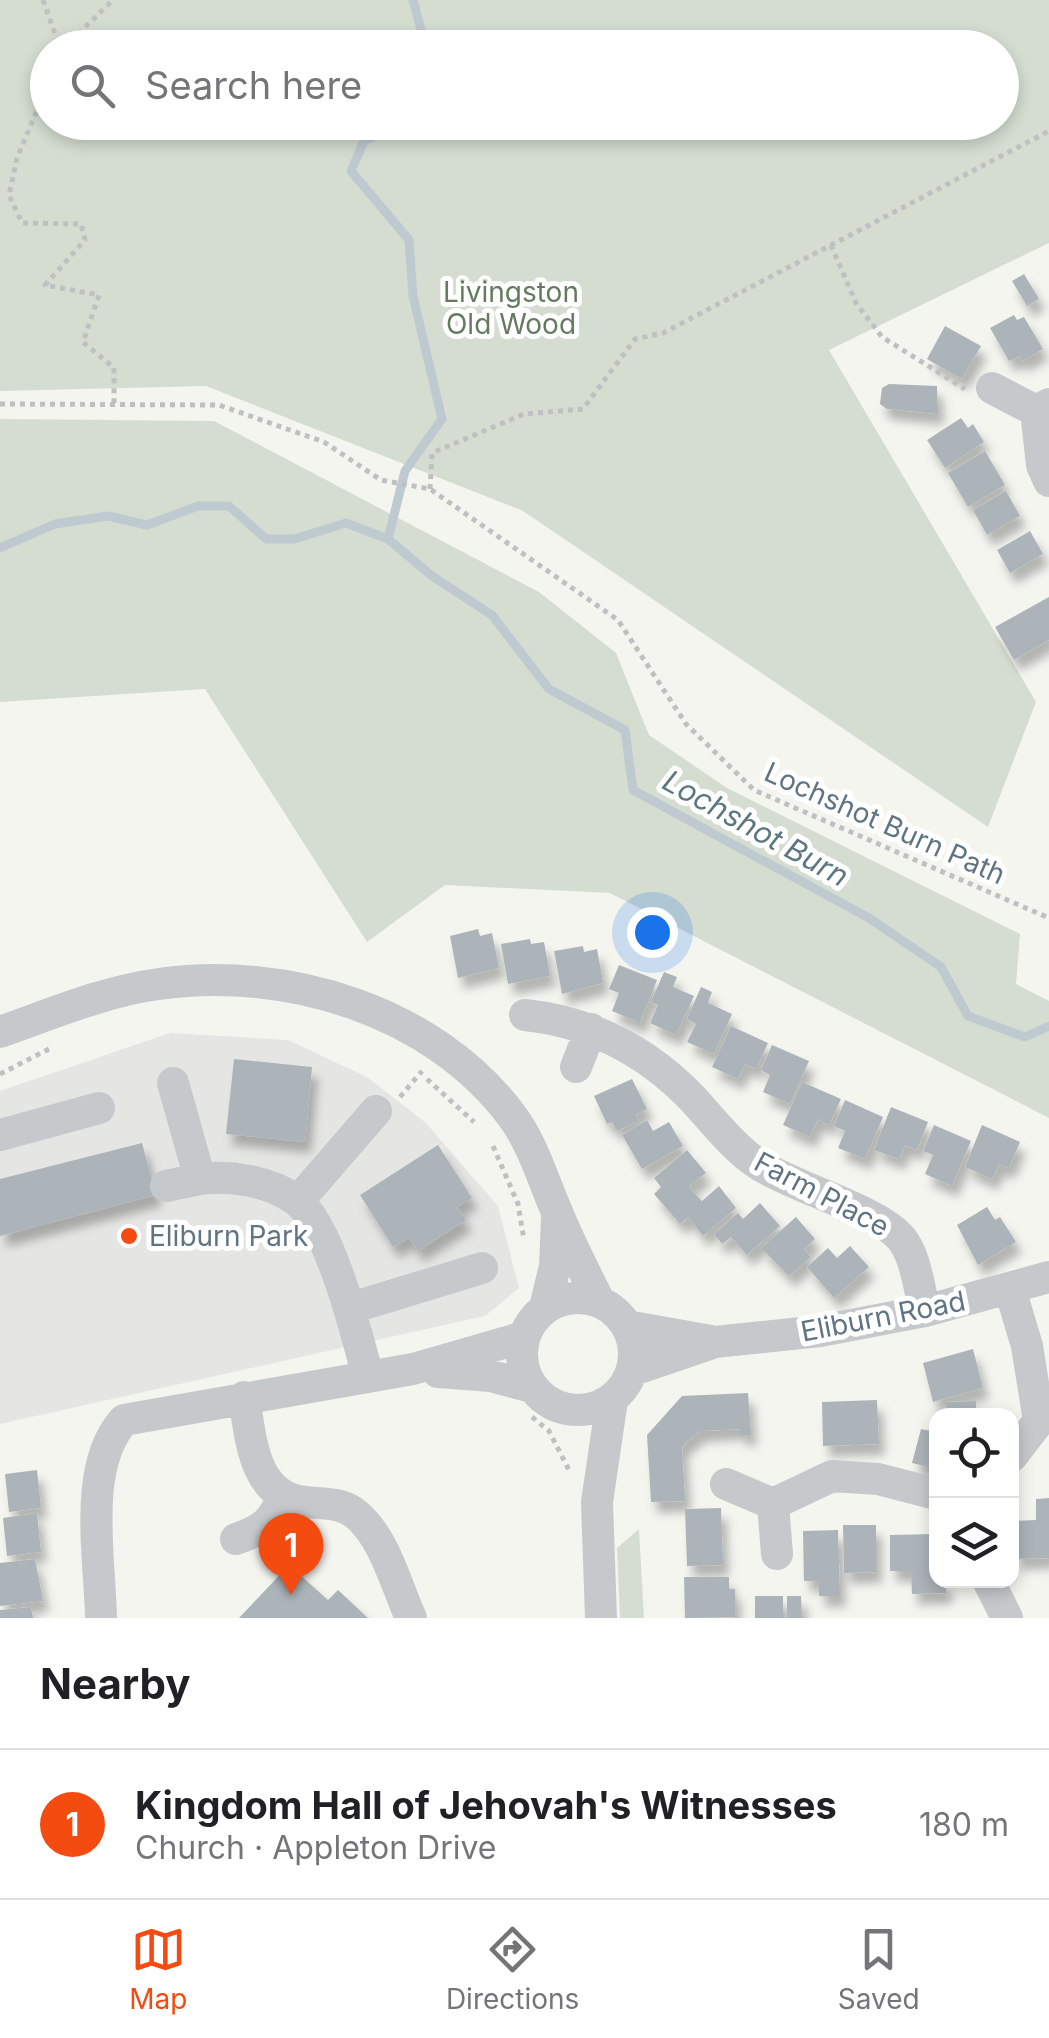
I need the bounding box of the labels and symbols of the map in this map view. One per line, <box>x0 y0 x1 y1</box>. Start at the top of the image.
park label: Livingston Old Wood <box>443 275 579 341</box>
street label: Lochshot Burn Path <box>759 755 1011 891</box>
water label: Lochshot Burn <box>657 762 855 894</box>
your location <box>627 907 678 958</box>
street label: Farm Place <box>749 1144 895 1244</box>
place label: Eliburn Park <box>149 1219 308 1253</box>
marker: Eliburn Park <box>118 1225 140 1247</box>
street label: Eliburn Road <box>798 1283 968 1349</box>
pin: 1 <box>258 1512 324 1595</box>

